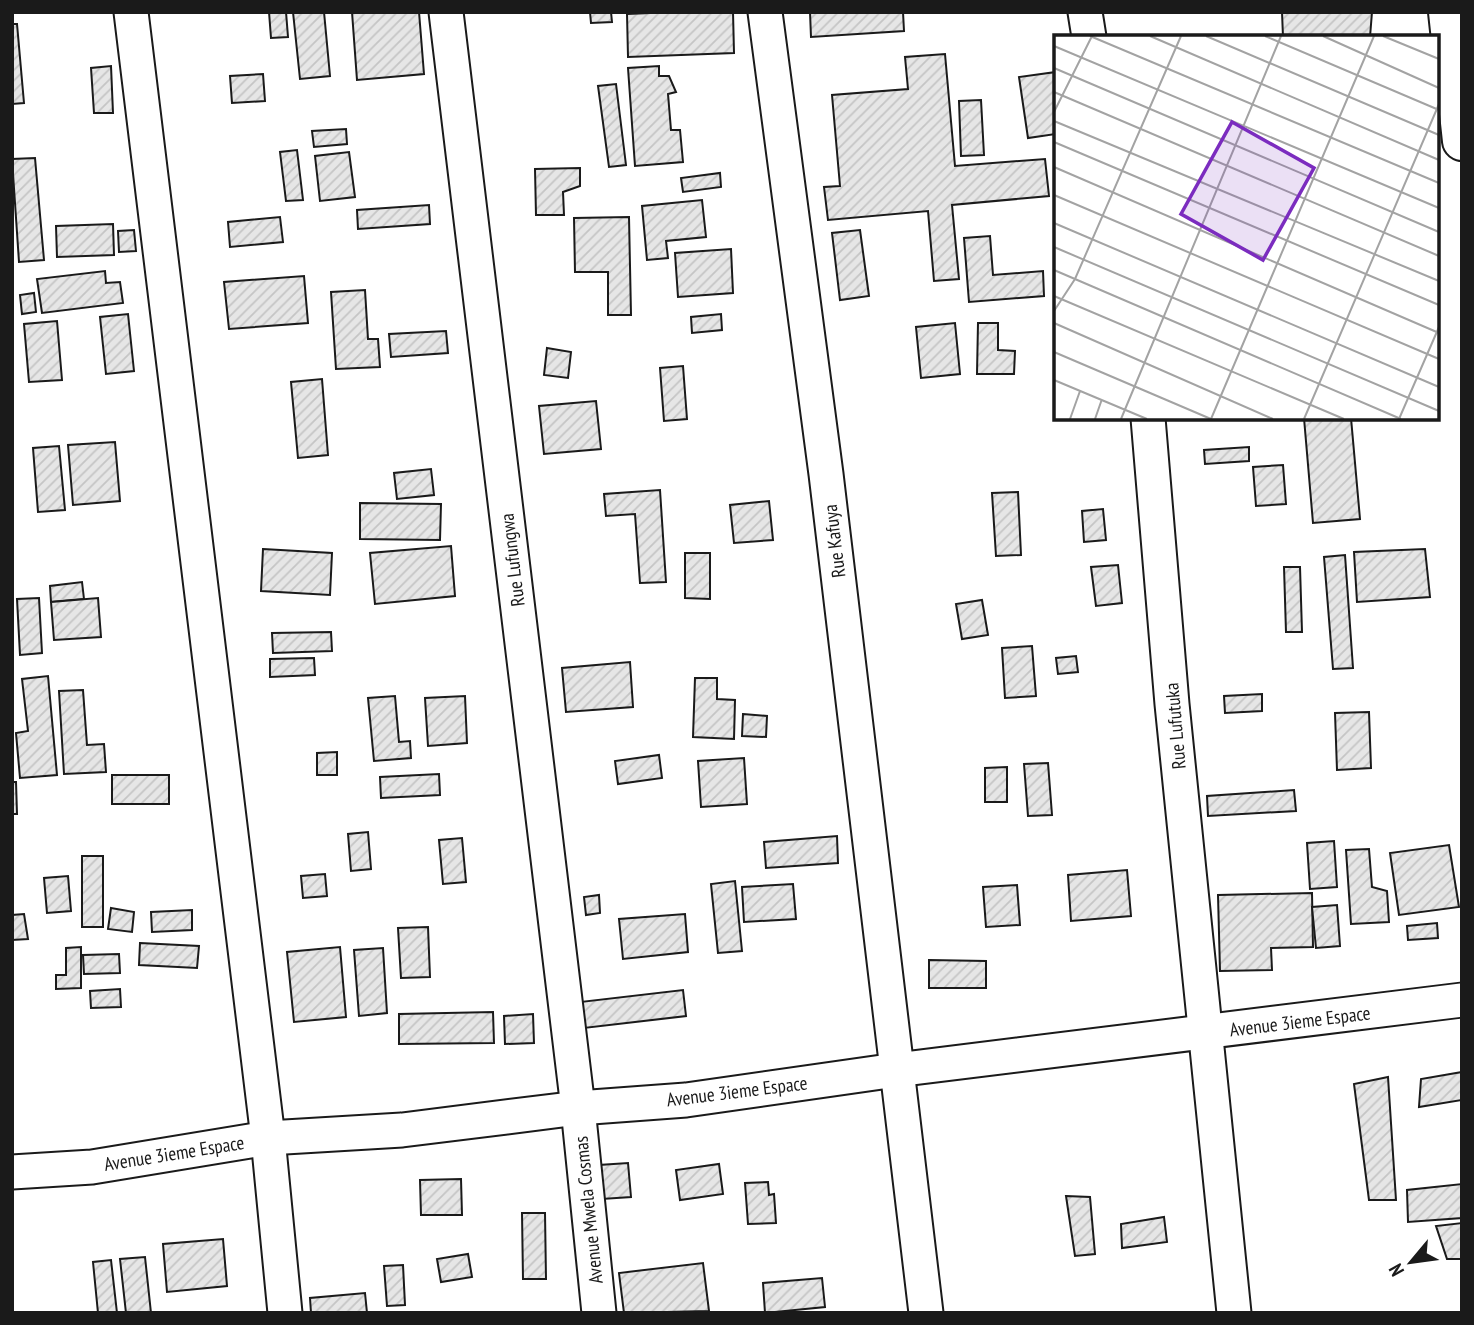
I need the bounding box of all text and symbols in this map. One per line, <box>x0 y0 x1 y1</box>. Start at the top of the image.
inset map <box>1054 35 1439 420</box>
street label: Rue Kafuya <box>818 503 850 579</box>
street label: Rue Lufungwa <box>494 512 530 608</box>
street label: Rue Lufutuka <box>1159 682 1191 770</box>
street label: Avenue 3ieme Espace <box>1228 1000 1372 1042</box>
street label: Avenue 3ieme Espace <box>665 1070 809 1112</box>
street label: Avenue 3ieme Espace <box>102 1130 246 1176</box>
street label: Avenue Mwela Cosmas <box>568 1135 608 1285</box>
north arrow <box>1376 1227 1446 1297</box>
text: N <box>1383 1260 1409 1281</box>

